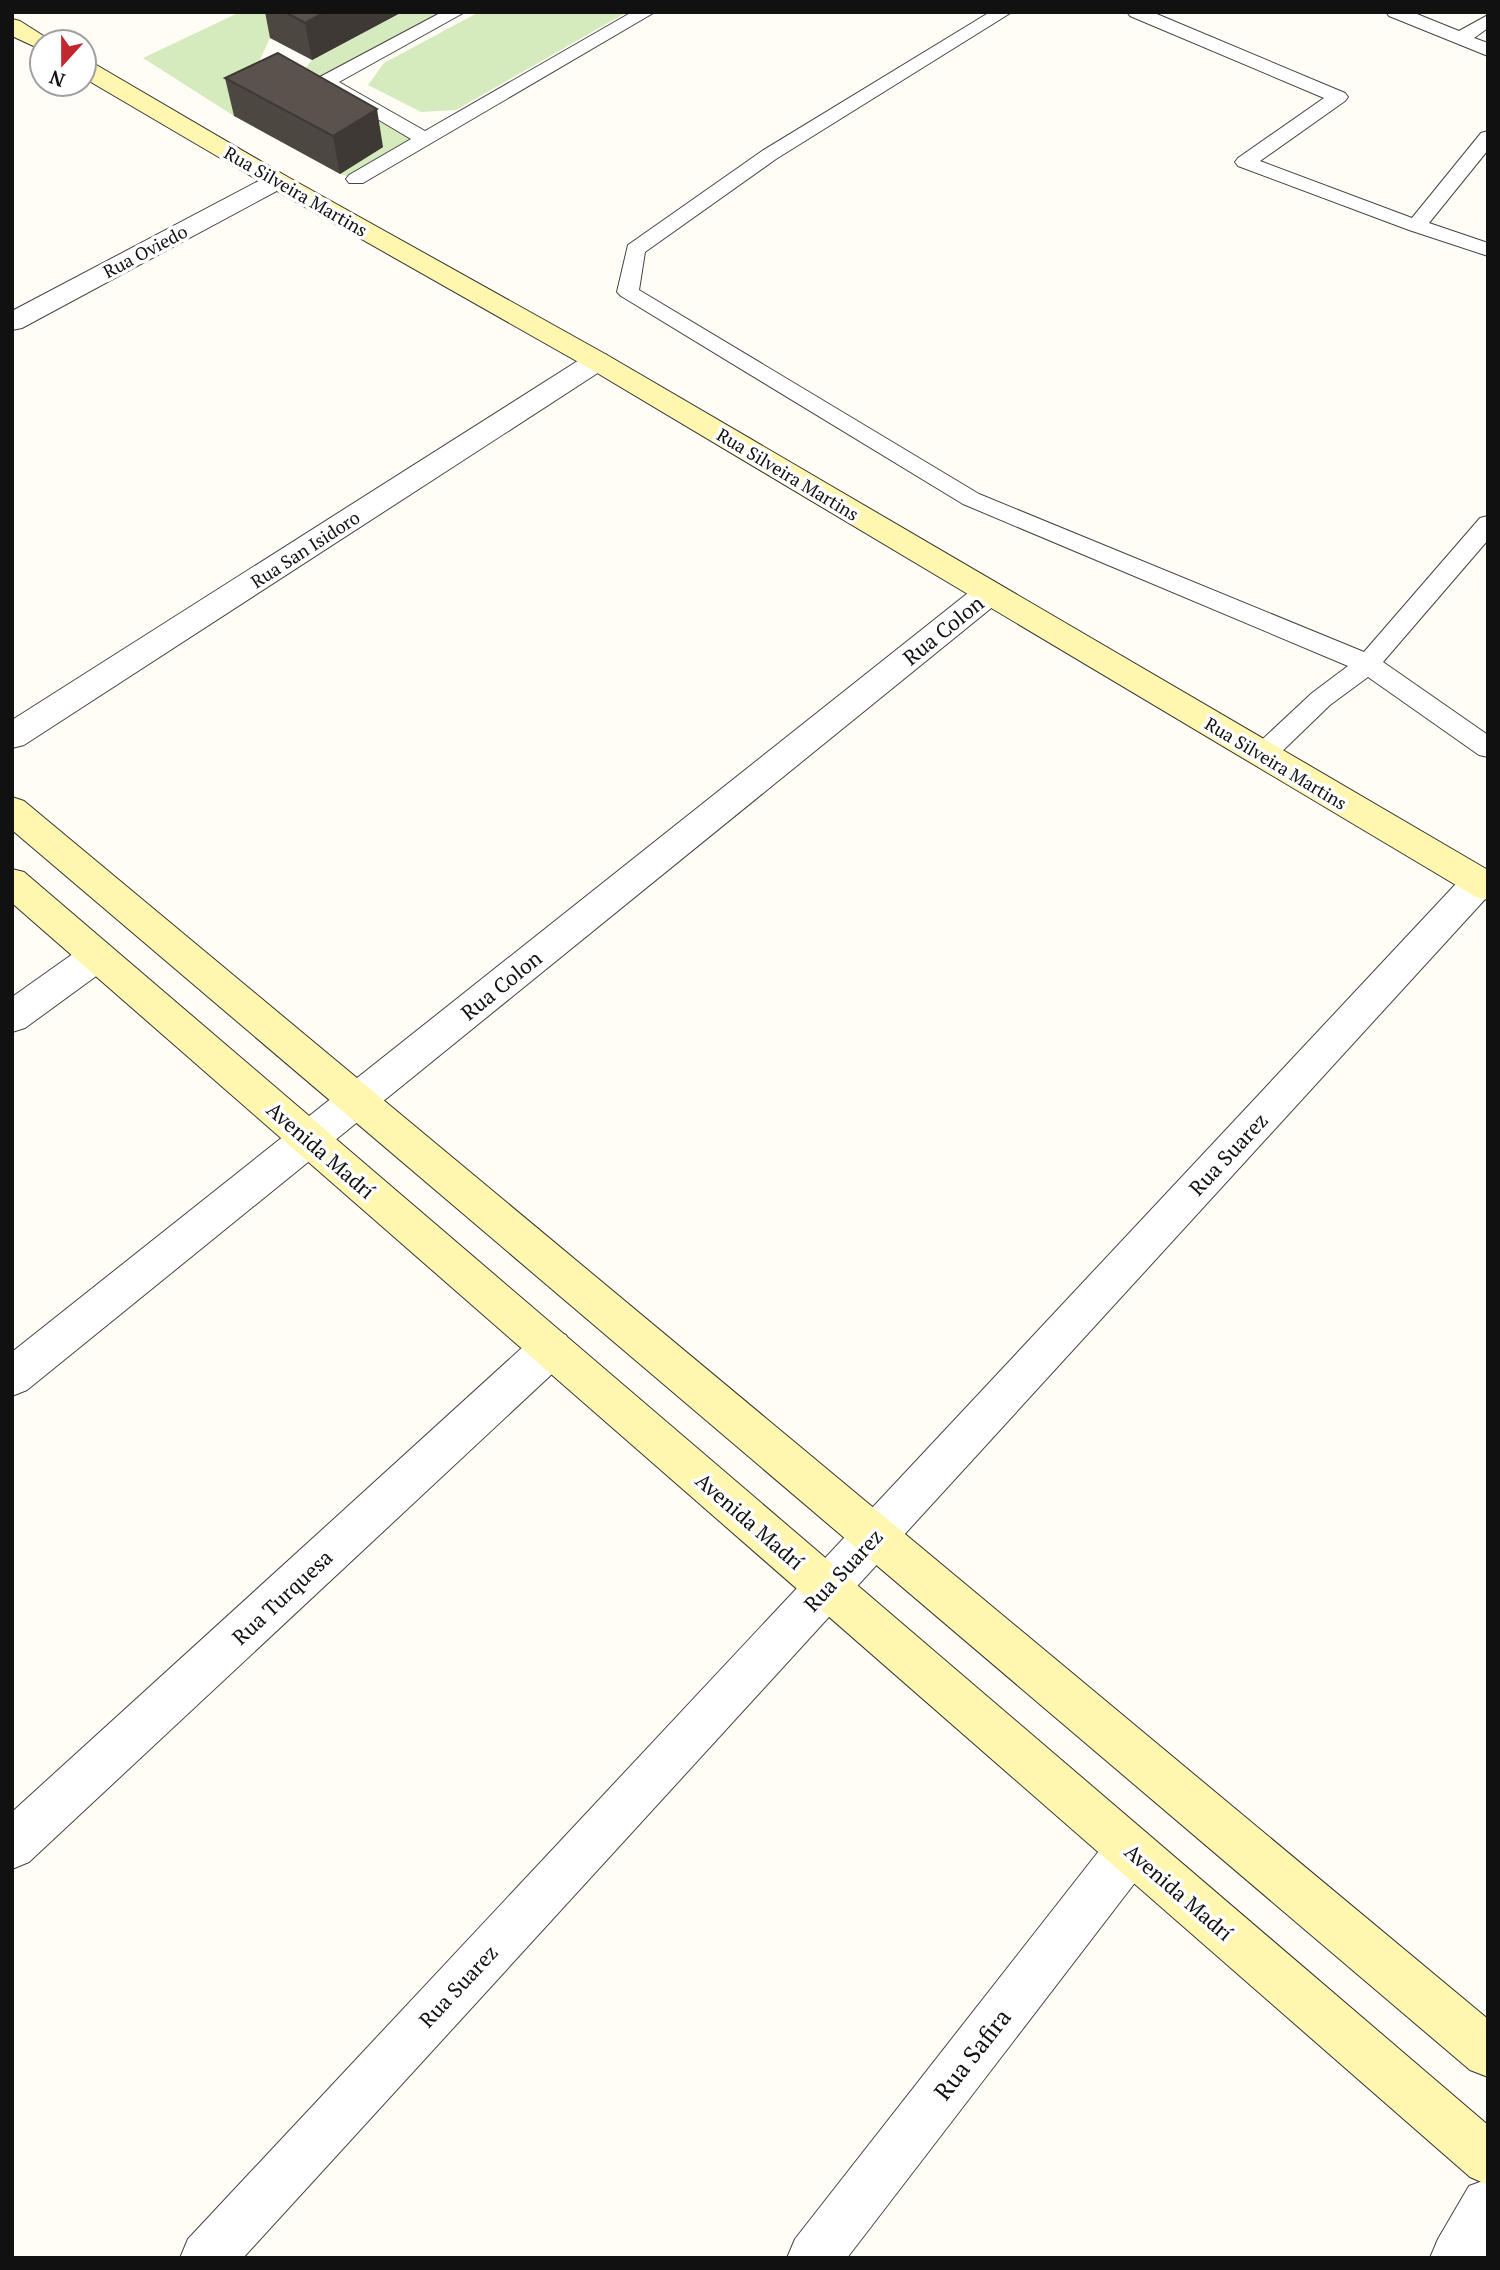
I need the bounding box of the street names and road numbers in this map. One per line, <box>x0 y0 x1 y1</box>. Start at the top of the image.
street label: Rua Silveira Martins <box>220 140 372 242</box>
street label: Rua Oviedo <box>99 219 191 283</box>
street label: Rua Silveira Martins <box>713 422 863 526</box>
street label: Rua San Isidoro <box>246 505 364 593</box>
street label: Rua Colon <box>897 589 990 671</box>
street label: Rua Silveira Martins <box>1201 711 1351 815</box>
street label: Rua Colon <box>455 944 548 1026</box>
street label: Avenida Madrí <box>261 1095 382 1205</box>
street label: Rua Suarez <box>1182 1107 1274 1201</box>
street label: Avenida Madrí <box>690 1466 811 1576</box>
street label: Rua Suarez <box>797 1523 889 1617</box>
street label: Rua Turquesa <box>226 1543 338 1651</box>
street label: Avenida Madrí <box>1119 1837 1240 1947</box>
street label: Rua Suarez <box>412 1939 504 2033</box>
street label: Rua Safira <box>926 2002 1018 2106</box>

